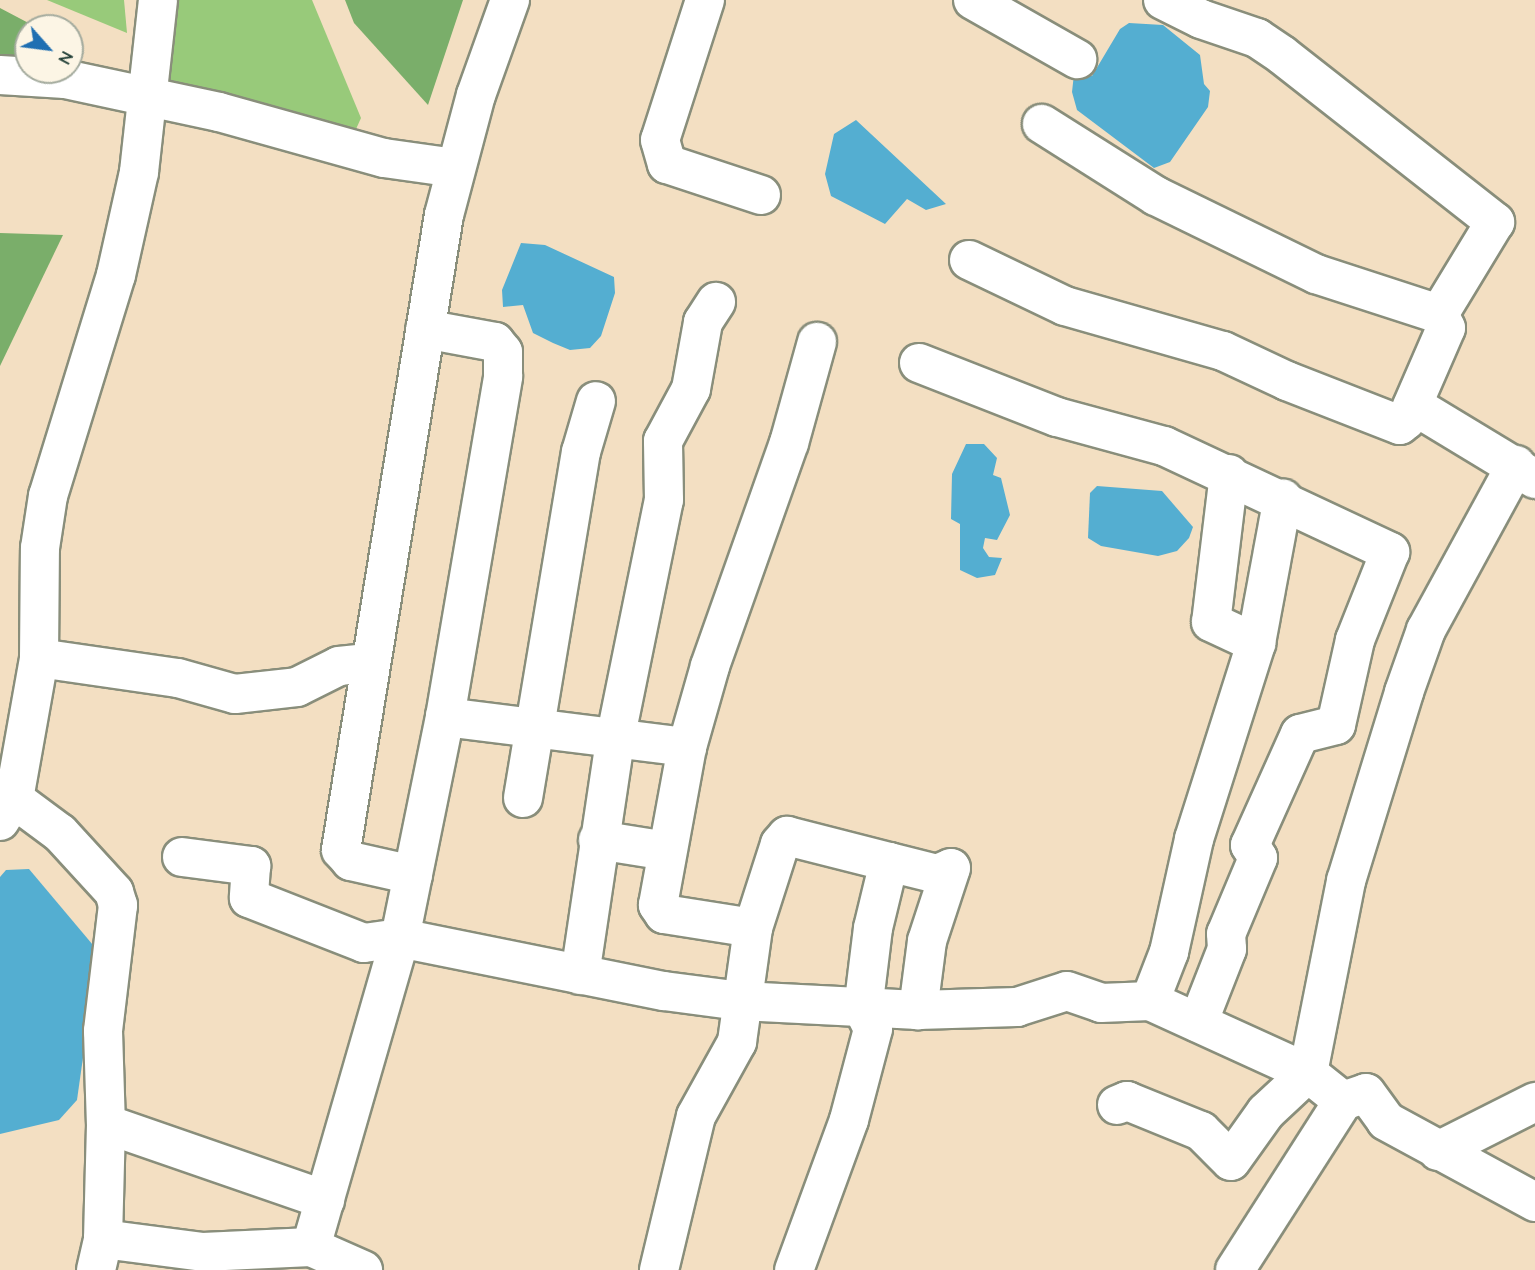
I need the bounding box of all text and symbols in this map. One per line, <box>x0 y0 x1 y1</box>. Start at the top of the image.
north arrow <box>14 14 84 84</box>
text: N <box>53 47 78 69</box>

